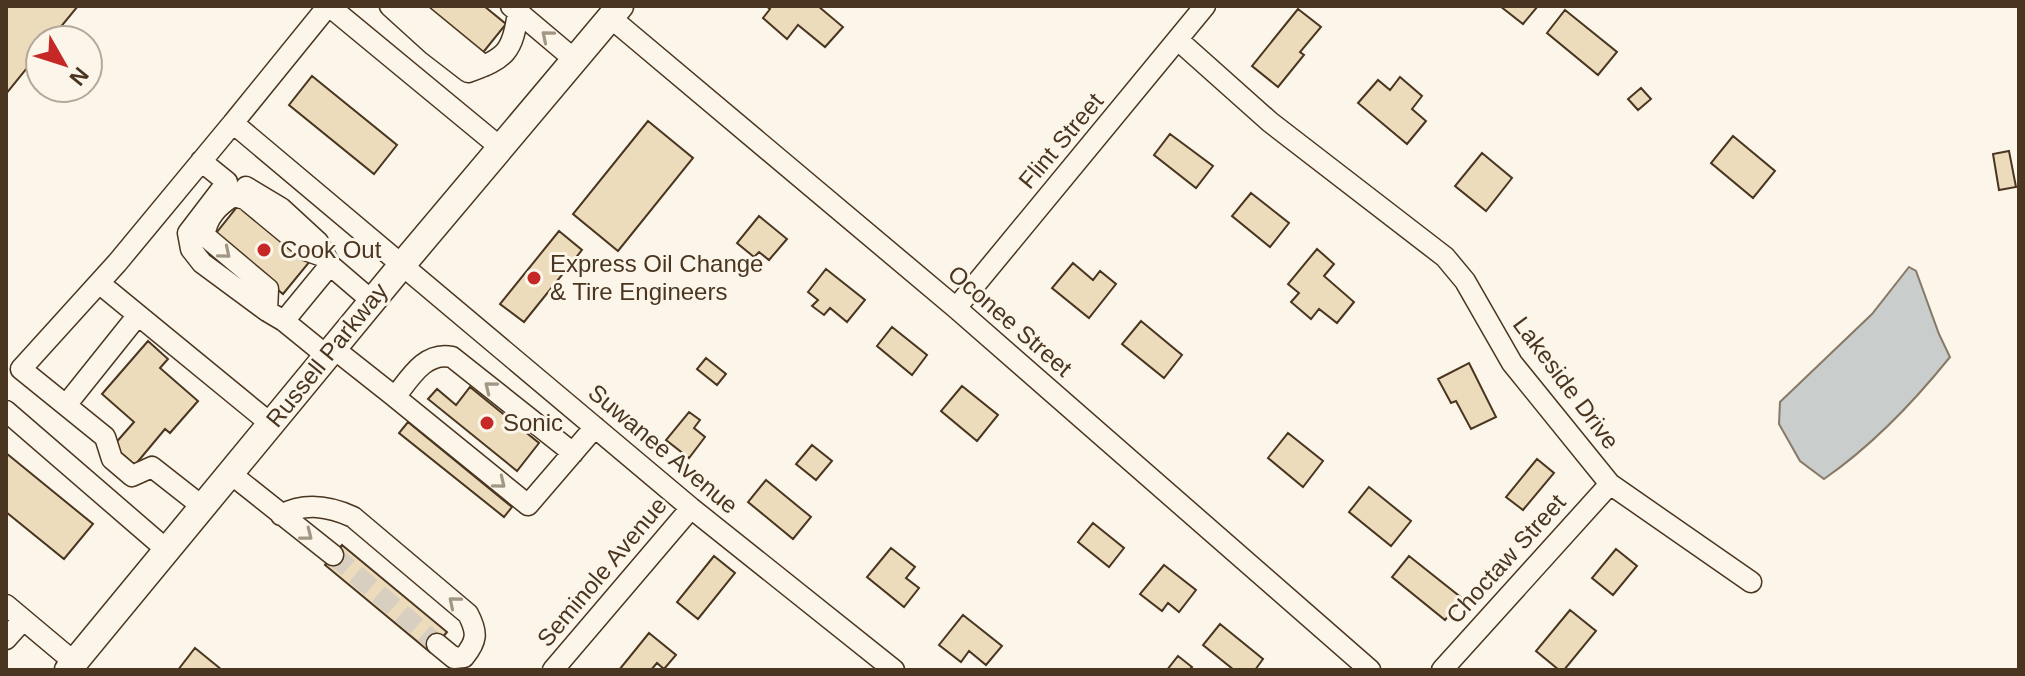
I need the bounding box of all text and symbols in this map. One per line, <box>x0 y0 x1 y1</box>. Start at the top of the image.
north arrow <box>24 24 104 104</box>
one-way arrow <box>541 31 556 46</box>
text: N <box>64 62 94 90</box>
street label: Flint Street <box>1013 87 1108 194</box>
place label: Cook Out <box>280 236 382 263</box>
marker: Cook Out <box>255 241 273 259</box>
one-way arrow <box>216 243 231 258</box>
place label: Express Oil Change & Tire Engineers <box>550 250 763 305</box>
street label: Oconee Street <box>943 260 1078 382</box>
marker: Express Oil Change & Tire Engineers <box>525 269 543 287</box>
street label: Russell Parkway <box>260 277 393 432</box>
street label: Lakeside Drive <box>1508 311 1625 454</box>
street label: Suwanee Avenue <box>583 378 743 519</box>
one-way arrow <box>485 382 499 397</box>
place label: Sonic <box>503 409 563 436</box>
marker: Sonic <box>478 414 496 432</box>
one-way arrow <box>491 473 506 488</box>
street label: Choctaw Street <box>1441 488 1571 629</box>
street label: Seminole Avenue <box>531 492 672 652</box>
one-way arrow <box>298 525 312 540</box>
one-way arrow <box>448 597 463 612</box>

